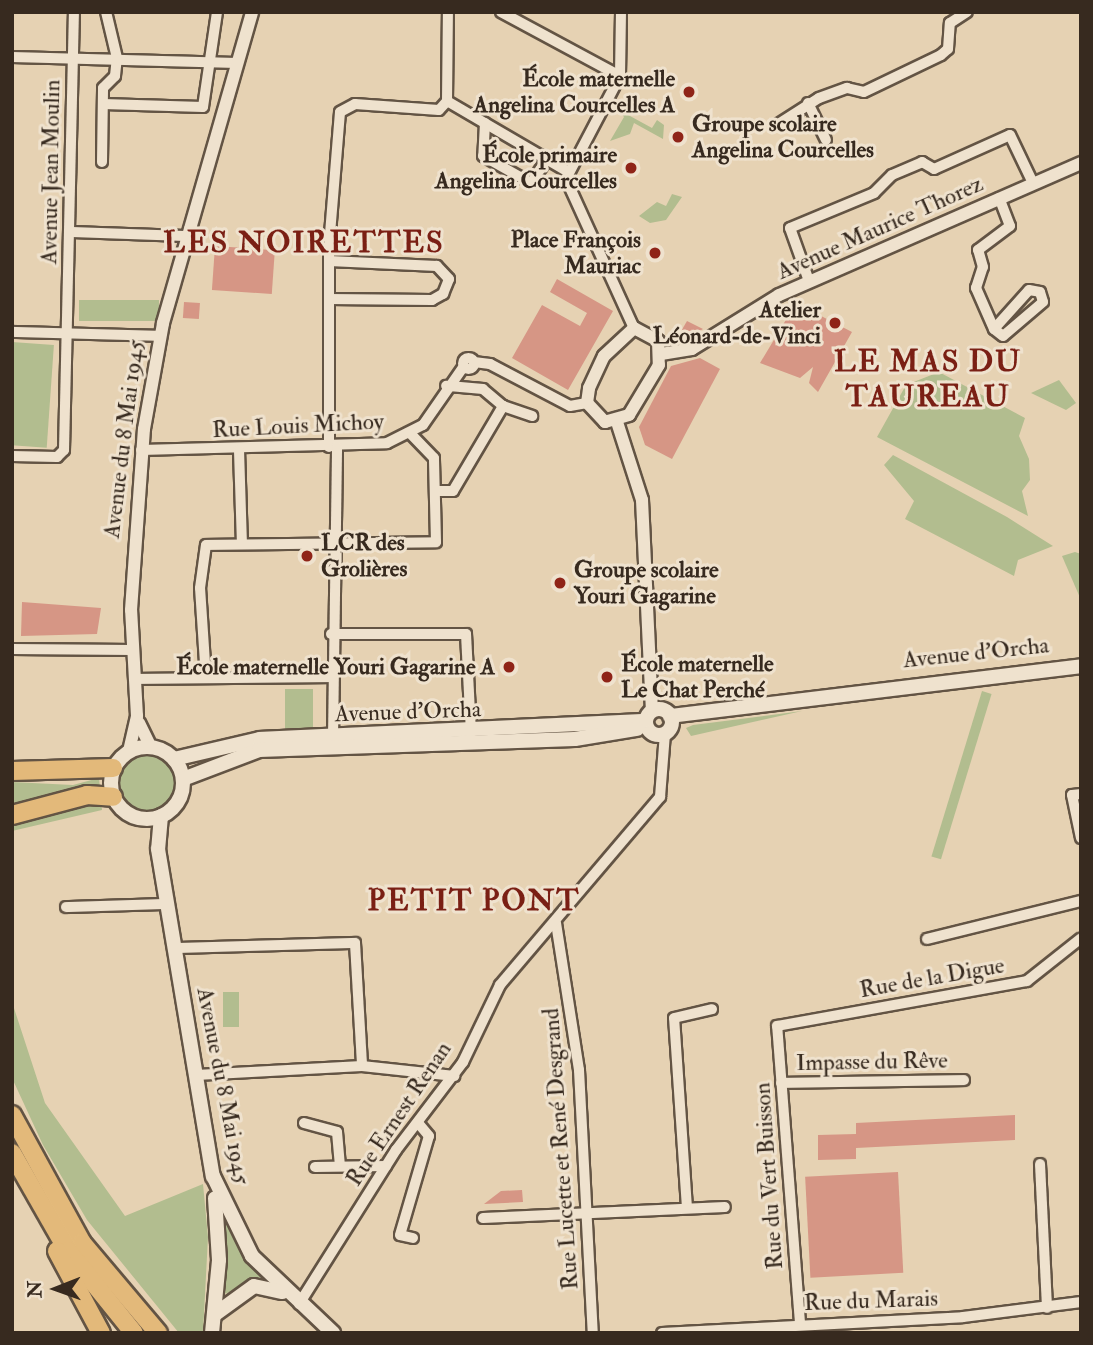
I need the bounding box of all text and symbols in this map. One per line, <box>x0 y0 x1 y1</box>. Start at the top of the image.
place label: École maternelle Angelina Courcelles A <box>474 65 675 119</box>
street label: Avenue Jean Moulin <box>36 79 66 265</box>
marker: École maternelle Angelina Courcelles A <box>681 84 697 100</box>
place label: Groupe scolaire Angelina Courcelles <box>692 110 874 164</box>
marker: Groupe scolaire Angelina Courcelles <box>670 129 686 145</box>
place label: École primaire Angelina Courcelles <box>435 141 617 195</box>
marker: École primaire Angelina Courcelles <box>623 160 639 176</box>
street label: Avenue Maurice Thorez <box>773 170 987 286</box>
district label: LES NOIRETTES <box>165 225 443 261</box>
place label: Place François Mauriac <box>511 226 641 280</box>
marker: Place François Mauriac <box>647 245 663 261</box>
place label: Atelier Léonard-de-Vinci <box>653 296 821 350</box>
marker: Atelier Léonard-de-Vinci <box>827 315 843 331</box>
street label: Avenue du 8 Mai 1945 <box>98 338 150 540</box>
district label: LE MAS DU TAUREAU <box>835 344 1021 414</box>
street label: Rue Louis Michoy <box>211 408 385 444</box>
place label: LCR des Grolières <box>321 529 407 583</box>
marker: LCR des Grolières <box>299 548 315 564</box>
place label: Groupe scolaire Youri Gagarine <box>574 556 719 610</box>
marker: Groupe scolaire Youri Gagarine <box>552 575 568 591</box>
street label: Avenue d'Orcha <box>902 632 1050 674</box>
place label: École maternelle Le Chat Perché <box>621 650 774 704</box>
place label: École maternelle Youri Gagarine A <box>176 653 495 681</box>
marker: École maternelle Youri Gagarine A <box>501 659 517 675</box>
marker: École maternelle Le Chat Perché <box>599 669 615 685</box>
street label: Avenue d'Orcha <box>334 696 482 728</box>
district label: PETIT PONT <box>369 883 579 919</box>
street label: Rue de la Digue <box>857 952 1007 1004</box>
street label: Avenue du 8 Mai 1945 <box>190 985 256 1187</box>
street label: Rue Lucette et René Desgrand <box>537 1007 585 1291</box>
street label: Rue Ernest Renan <box>340 1036 458 1192</box>
street label: Impasse du Rêve <box>796 1047 948 1077</box>
street label: Rue du Vert Buisson <box>749 1082 789 1270</box>
north arrow <box>21 1254 91 1324</box>
text: N <box>23 1281 47 1298</box>
street label: Rue du Marais <box>803 1285 939 1317</box>

